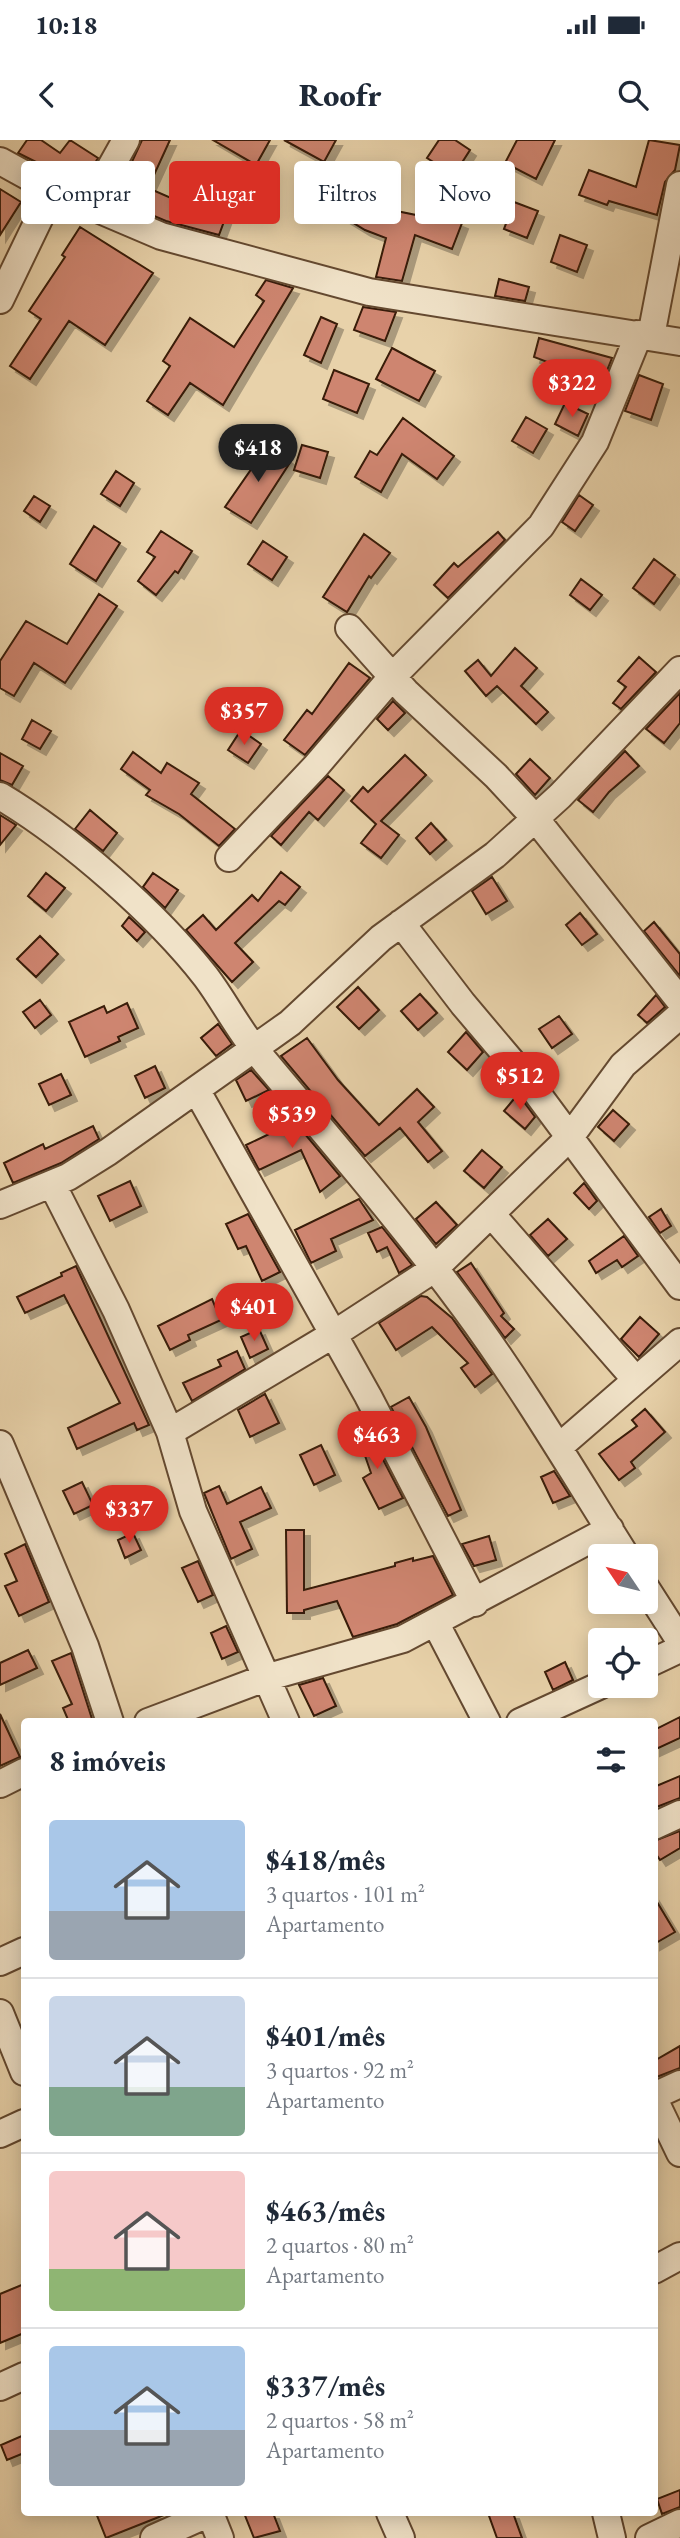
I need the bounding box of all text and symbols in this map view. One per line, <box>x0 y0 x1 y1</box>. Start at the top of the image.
text: 10:18 <box>35 8 97 42</box>
text: Roofr <box>299 74 381 116</box>
icon: back <box>28 76 66 114</box>
icon: search <box>614 76 652 114</box>
chip: Comprar <box>21 161 155 224</box>
chip: Alugar <box>169 161 280 224</box>
chip: Filtros <box>294 161 401 224</box>
chip: Novo <box>415 161 515 224</box>
pin: $322 <box>531 359 613 419</box>
text: $322 <box>548 367 596 397</box>
pin: $418 <box>217 424 299 484</box>
text: $418 <box>234 432 282 462</box>
pin: $357 <box>203 688 285 747</box>
text: $357 <box>220 695 268 725</box>
pin: $512 <box>479 1052 561 1112</box>
text: $512 <box>496 1060 544 1090</box>
pin: $539 <box>251 1090 333 1150</box>
text: $539 <box>268 1098 316 1128</box>
pin: $401 <box>213 1284 295 1343</box>
text: $401 <box>230 1291 278 1321</box>
pin: $463 <box>336 1412 418 1471</box>
text: $463 <box>353 1419 401 1449</box>
pin: $337 <box>88 1486 170 1545</box>
text: $337 <box>105 1493 153 1523</box>
north arrow <box>588 1544 658 1614</box>
map controls <box>588 1544 658 1698</box>
button: locate <box>588 1628 658 1698</box>
text: 8 imóveis <box>49 1741 166 1780</box>
icon: filters <box>592 1741 630 1779</box>
text: $418/mês <box>266 1840 385 1879</box>
icon: home <box>105 1848 189 1932</box>
text: 3 quartos · 101 m² <box>266 1879 425 1909</box>
text: Apartamento <box>266 1909 384 1939</box>
text: $401/mês <box>266 2016 385 2055</box>
icon: home <box>105 2024 189 2108</box>
text: 3 quartos · 92 m² <box>266 2055 414 2085</box>
text: Apartamento <box>266 2085 384 2115</box>
text: $463/mês <box>266 2191 385 2230</box>
icon: home <box>105 2199 189 2283</box>
text: 2 quartos · 80 m² <box>266 2230 414 2260</box>
text: Apartamento <box>266 2260 384 2290</box>
text: $337/mês <box>266 2366 385 2405</box>
icon: home <box>105 2374 189 2458</box>
text: 2 quartos · 58 m² <box>266 2405 414 2435</box>
text: Apartamento <box>266 2435 384 2465</box>

